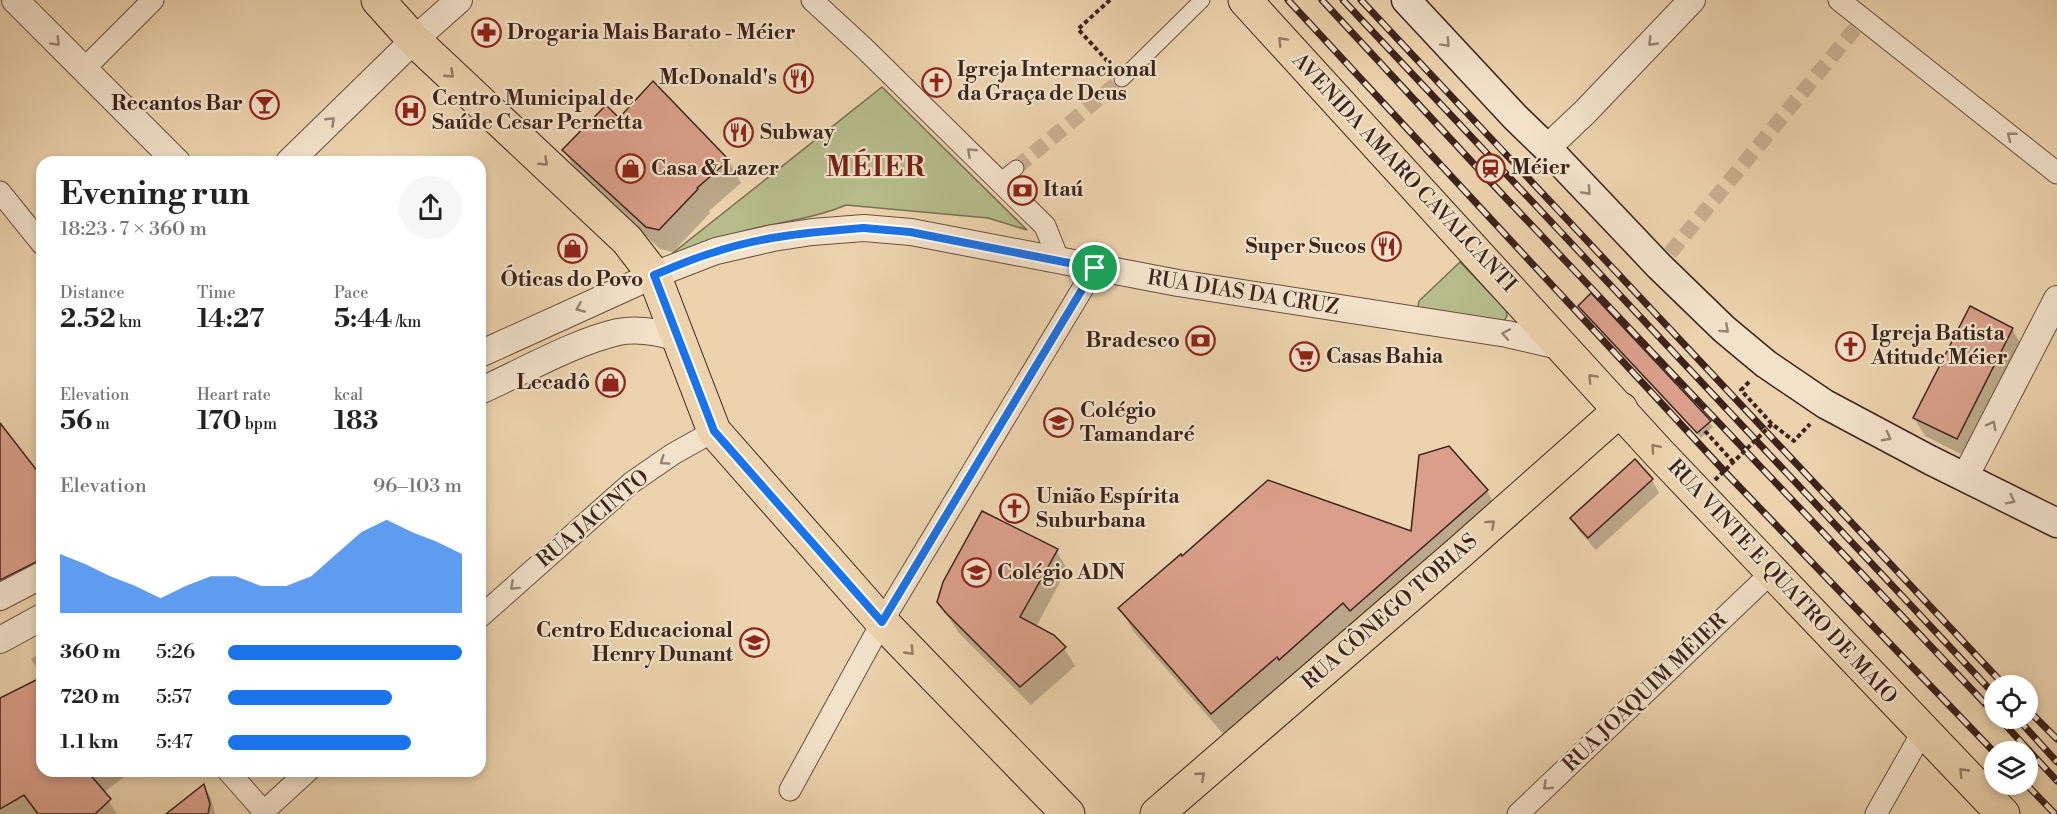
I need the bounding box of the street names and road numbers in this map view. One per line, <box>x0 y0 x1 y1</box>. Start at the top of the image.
street label: AVENIDA AMARO CAVALCANTI <box>1286 47 1522 298</box>
street label: RUA DIAS DA CRUZ <box>1145 265 1341 321</box>
street label: RUA VINTE E QUATRO DE MAIO <box>1662 454 1902 710</box>
street label: RUA JACINTO <box>531 464 655 574</box>
street label: RUA CÔNEGO TOBIAS <box>1295 526 1483 696</box>
street label: RUA JOAQUIM MÉIER <box>1556 606 1733 778</box>

